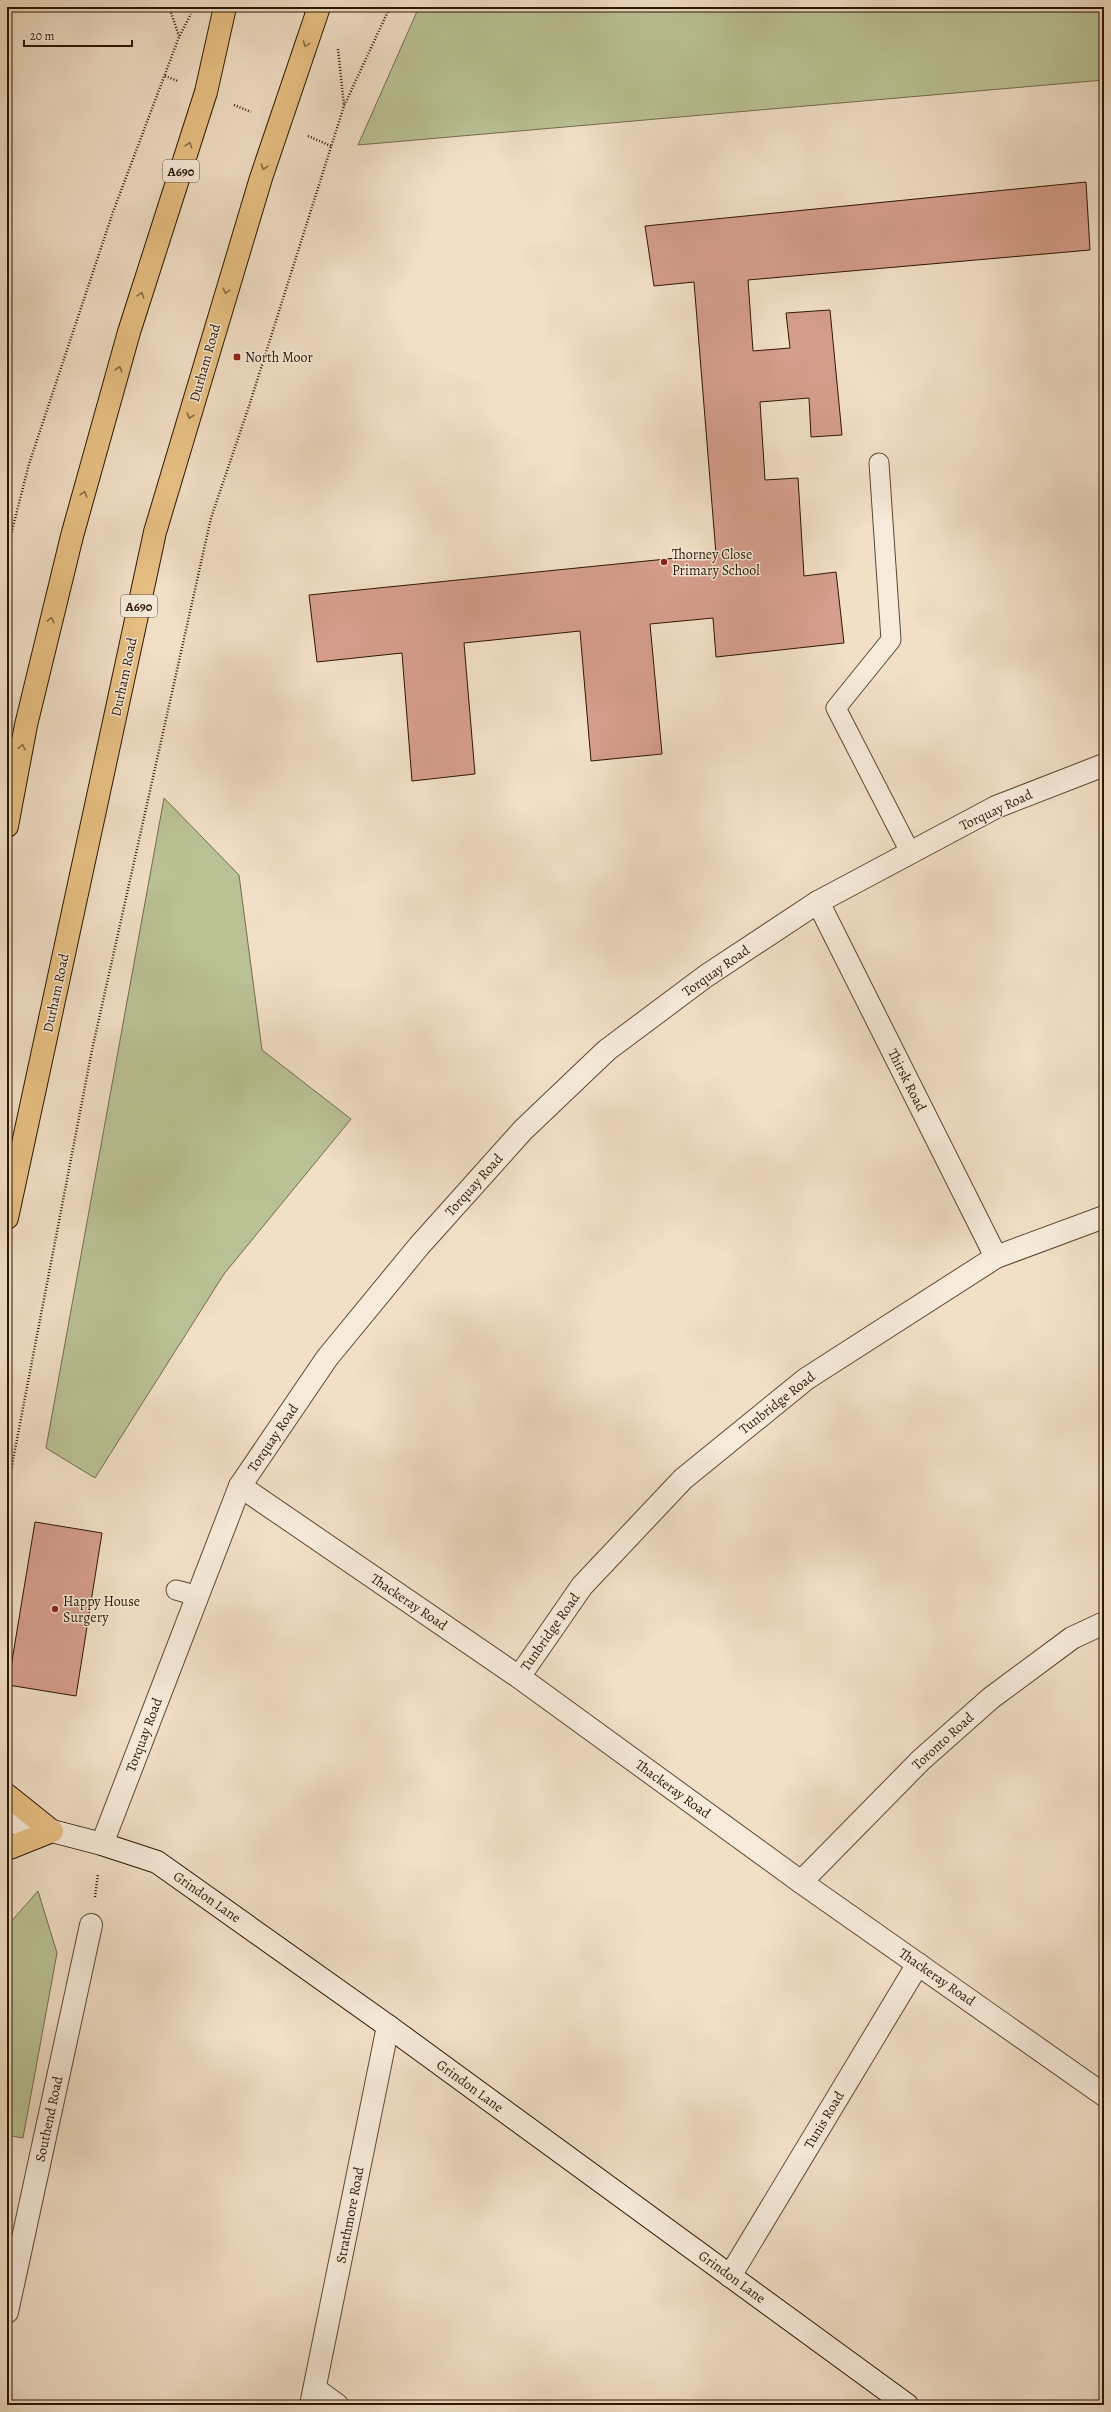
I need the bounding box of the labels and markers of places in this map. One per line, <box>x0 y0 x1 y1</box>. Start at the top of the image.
place label: North Moor <box>245 348 314 367</box>
marker: North Moor <box>232 352 242 362</box>
place label: Thorney Close Primary School <box>672 545 760 580</box>
marker: Thorney Close Primary School <box>659 557 669 567</box>
place label: Happy House Surgery <box>63 1592 140 1627</box>
marker: Happy House Surgery <box>50 1604 60 1614</box>

